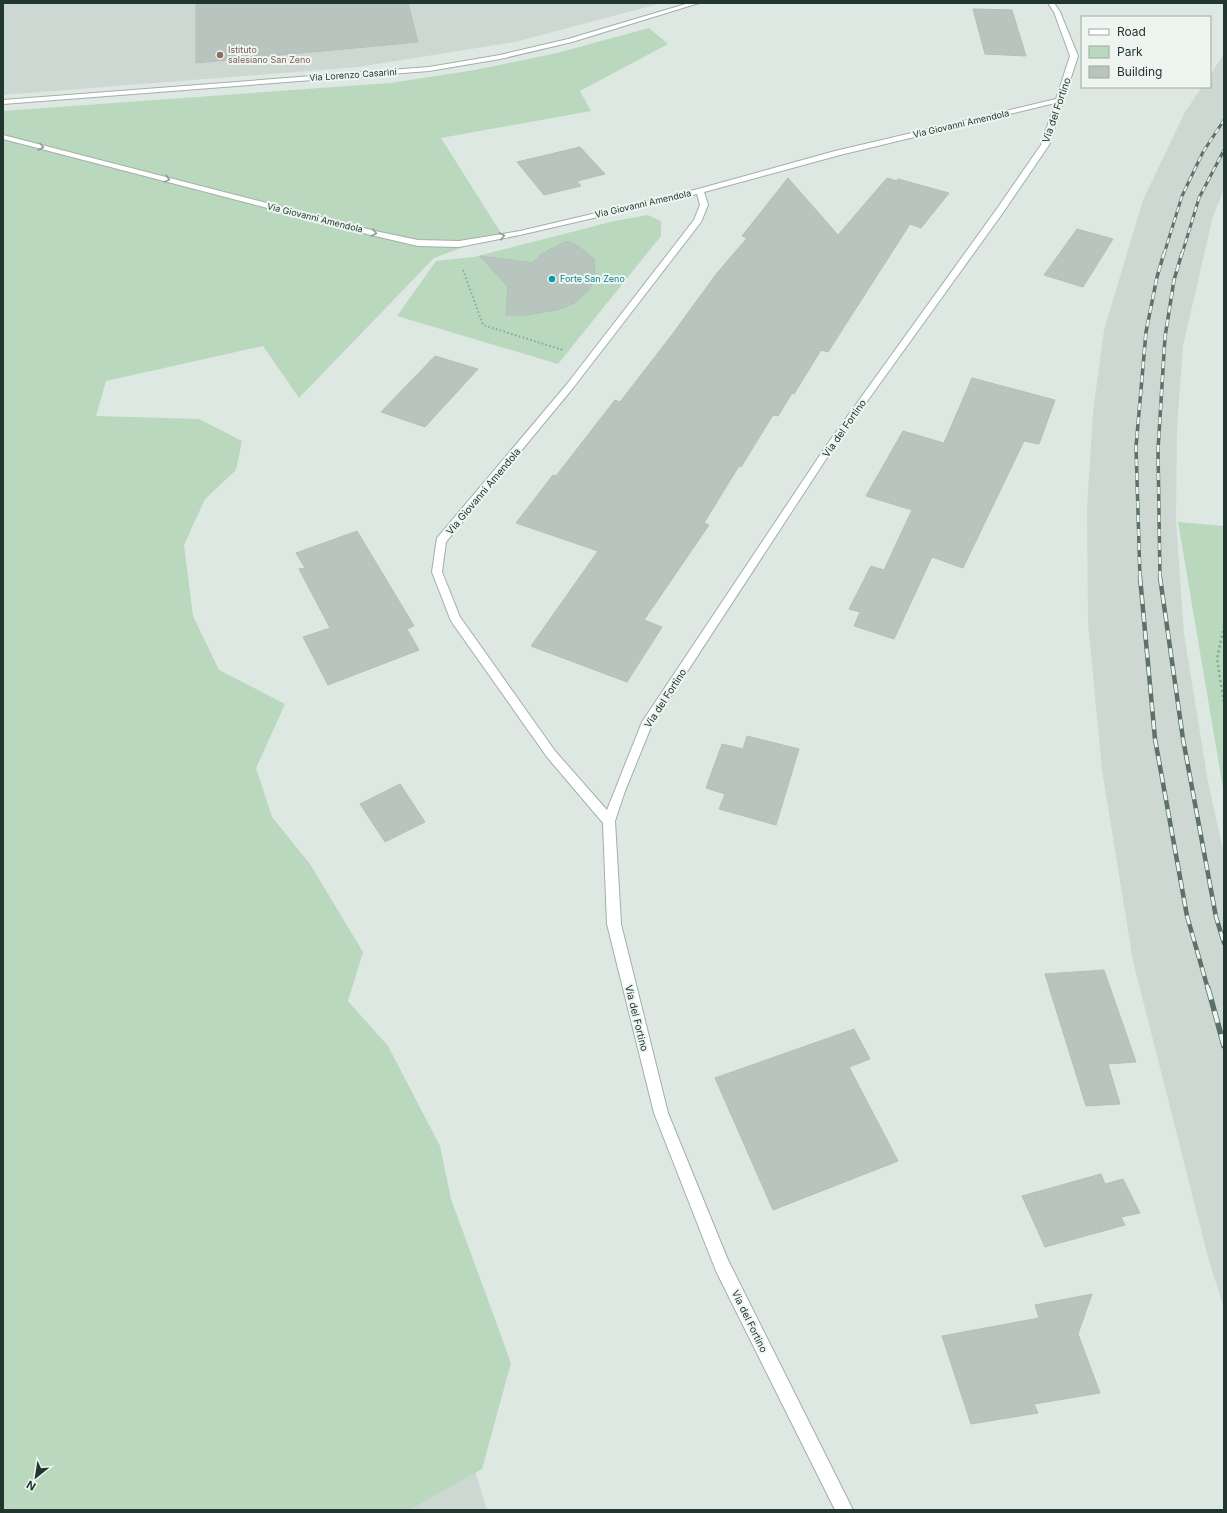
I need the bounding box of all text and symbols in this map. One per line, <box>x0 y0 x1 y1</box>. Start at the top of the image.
legend <box>1081 16 1211 88</box>
text: Road <box>1117 24 1146 39</box>
place label: Istituto salesiano San Zeno <box>228 44 311 65</box>
text: Park <box>1117 44 1143 59</box>
marker: Istituto salesiano San Zeno <box>215 50 225 60</box>
text: Building <box>1117 64 1162 79</box>
street label: Via Lorenzo Casarini <box>309 66 397 83</box>
street label: Via del Fortino <box>1039 76 1073 144</box>
street label: Via Giovanni Amendola <box>912 107 1010 140</box>
one-way arrow <box>38 142 44 150</box>
one-way arrow <box>163 175 170 183</box>
street label: Via Giovanni Amendola <box>594 187 692 220</box>
street label: Via Giovanni Amendola <box>266 200 364 235</box>
one-way arrow <box>371 228 377 236</box>
one-way arrow <box>499 232 505 241</box>
place label: Forte San Zeno <box>560 273 625 284</box>
marker: Forte San Zeno <box>547 274 557 284</box>
street label: Via del Fortino <box>820 397 868 459</box>
street label: Via Giovanni Amendola <box>443 445 523 537</box>
street label: Via del Fortino <box>641 666 689 730</box>
street label: Via del Fortino <box>623 984 651 1052</box>
street label: Via del Fortino <box>730 1288 770 1354</box>
north arrow <box>16 1457 56 1497</box>
text: N <box>24 1478 38 1494</box>

